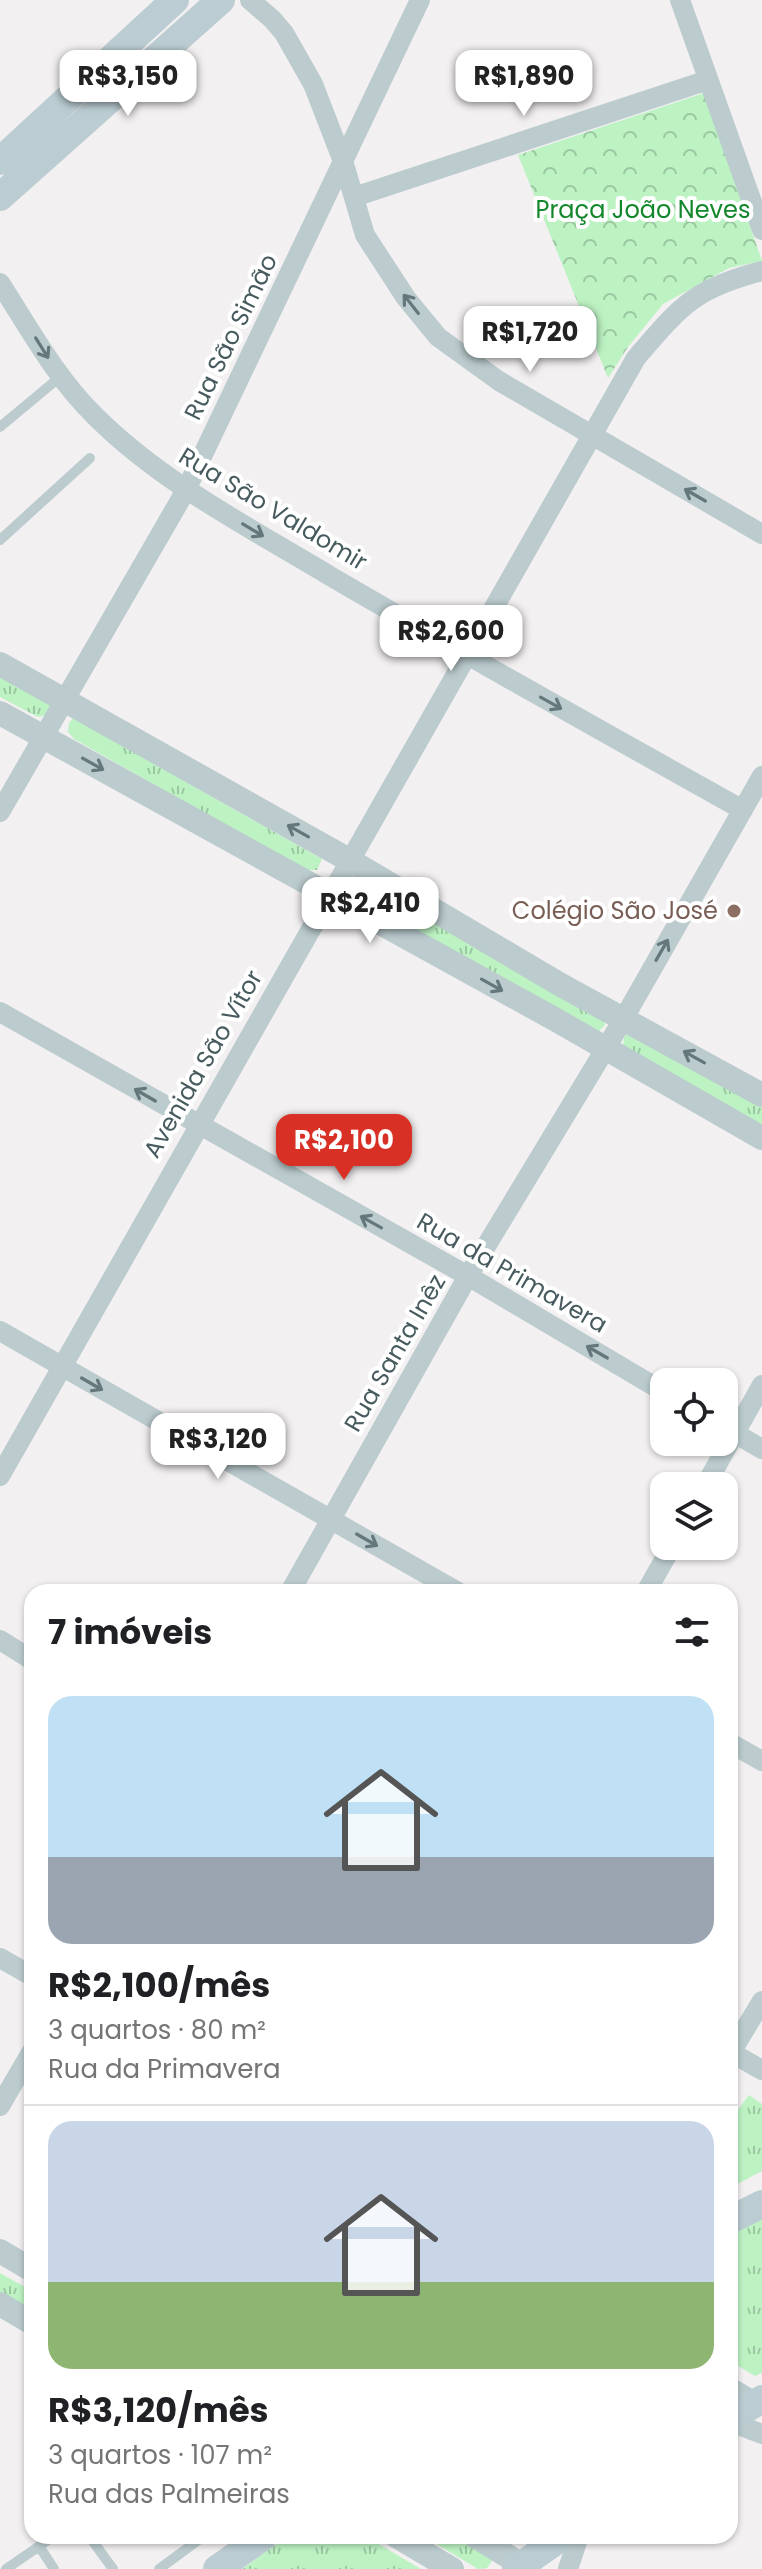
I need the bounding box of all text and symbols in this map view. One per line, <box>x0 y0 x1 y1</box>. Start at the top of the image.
pin: R$3,150 <box>54 50 202 118</box>
pin: R$1,890 <box>450 50 598 118</box>
text: R$3,150 <box>78 58 178 94</box>
text: R$1,890 <box>473 58 575 94</box>
park label: Praça João Neves <box>536 193 750 226</box>
street label: Rua São Simão <box>176 248 285 425</box>
one-way arrow <box>403 294 420 315</box>
pin: R$1,720 <box>456 306 604 374</box>
text: R$1,720 <box>481 314 579 350</box>
one-way arrow <box>33 337 50 359</box>
street label: Rua São Valdomir <box>173 439 374 578</box>
one-way arrow <box>684 487 707 503</box>
one-way arrow <box>241 522 264 538</box>
pin: R$2,600 <box>377 605 525 673</box>
text: R$2,600 <box>398 613 504 649</box>
one-way arrow <box>538 696 562 711</box>
one-way arrow <box>81 756 104 772</box>
one-way arrow <box>286 823 310 838</box>
pin: R$2,410 <box>296 877 444 945</box>
text: R$2,410 <box>320 885 420 921</box>
place label: Colégio São José <box>512 894 718 927</box>
marker: Colégio São José <box>725 902 743 920</box>
one-way arrow <box>655 939 671 962</box>
street label: Avenida São Vítor <box>135 964 270 1164</box>
one-way arrow <box>480 977 503 993</box>
one-way arrow <box>683 1049 706 1065</box>
one-way arrow <box>134 1087 157 1103</box>
pin: R$2,100 <box>270 1114 418 1182</box>
text: R$2,100 <box>294 1122 394 1158</box>
street label: Rua da Primavera <box>411 1205 613 1341</box>
one-way arrow <box>360 1214 384 1229</box>
street label: Rua Santa Inêz <box>336 1268 453 1438</box>
one-way arrow <box>586 1344 609 1360</box>
map controls <box>650 1368 738 1560</box>
button: locate <box>650 1368 738 1456</box>
one-way arrow <box>80 1376 103 1392</box>
pin: R$3,120 <box>144 1413 292 1481</box>
text: R$3,120 <box>169 1421 267 1457</box>
button: layers <box>650 1472 738 1560</box>
one-way arrow <box>354 1533 378 1548</box>
text: 7 imóveis <box>48 1608 212 1656</box>
icon: filters <box>670 1610 714 1654</box>
icon: home <box>309 1748 453 1892</box>
text: R$2,100/mês <box>48 1961 270 2009</box>
text: 3 quartos · 80 m² <box>48 2012 266 2048</box>
text: Rua da Primavera <box>48 2051 281 2087</box>
icon: home <box>309 2173 453 2317</box>
text: R$3,120/mês <box>48 2386 269 2434</box>
text: 3 quartos · 107 m² <box>48 2437 272 2473</box>
text: Rua das Palmeiras <box>48 2476 290 2512</box>

